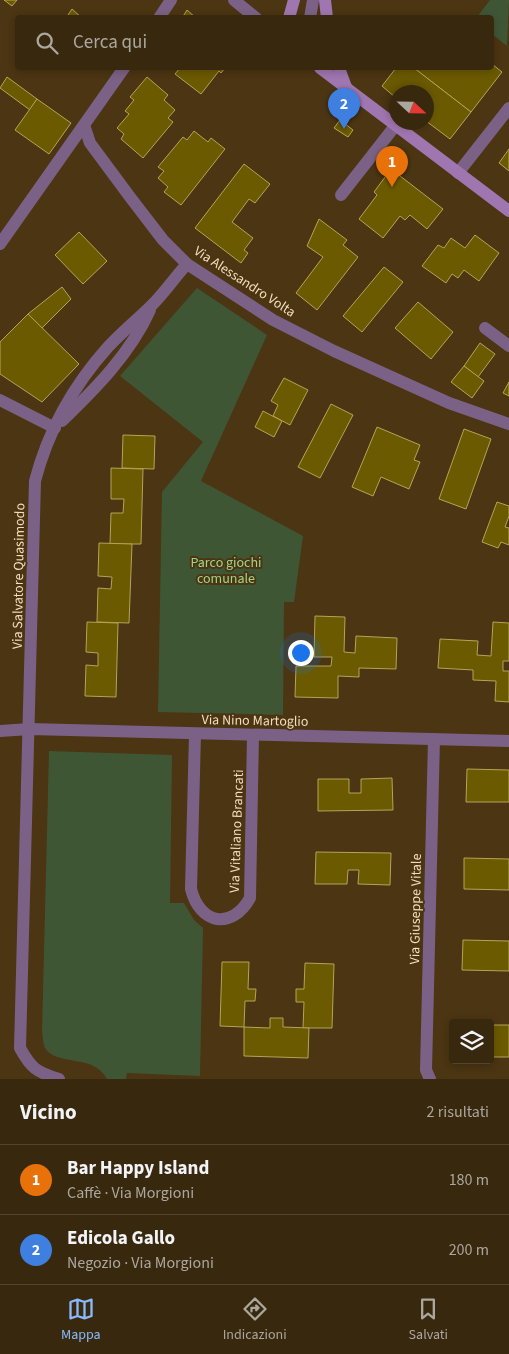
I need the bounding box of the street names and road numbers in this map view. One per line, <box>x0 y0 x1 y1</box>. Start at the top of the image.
street label: Via Alessandro Volta <box>190 241 299 322</box>
street label: Via Salvatore Quasimodo <box>8 503 30 649</box>
street label: Via Nino Martoglio <box>201 710 309 732</box>
street label: Via Vitaliano Brancati <box>225 769 249 893</box>
street label: Via Giuseppe Vitale <box>405 853 427 965</box>

